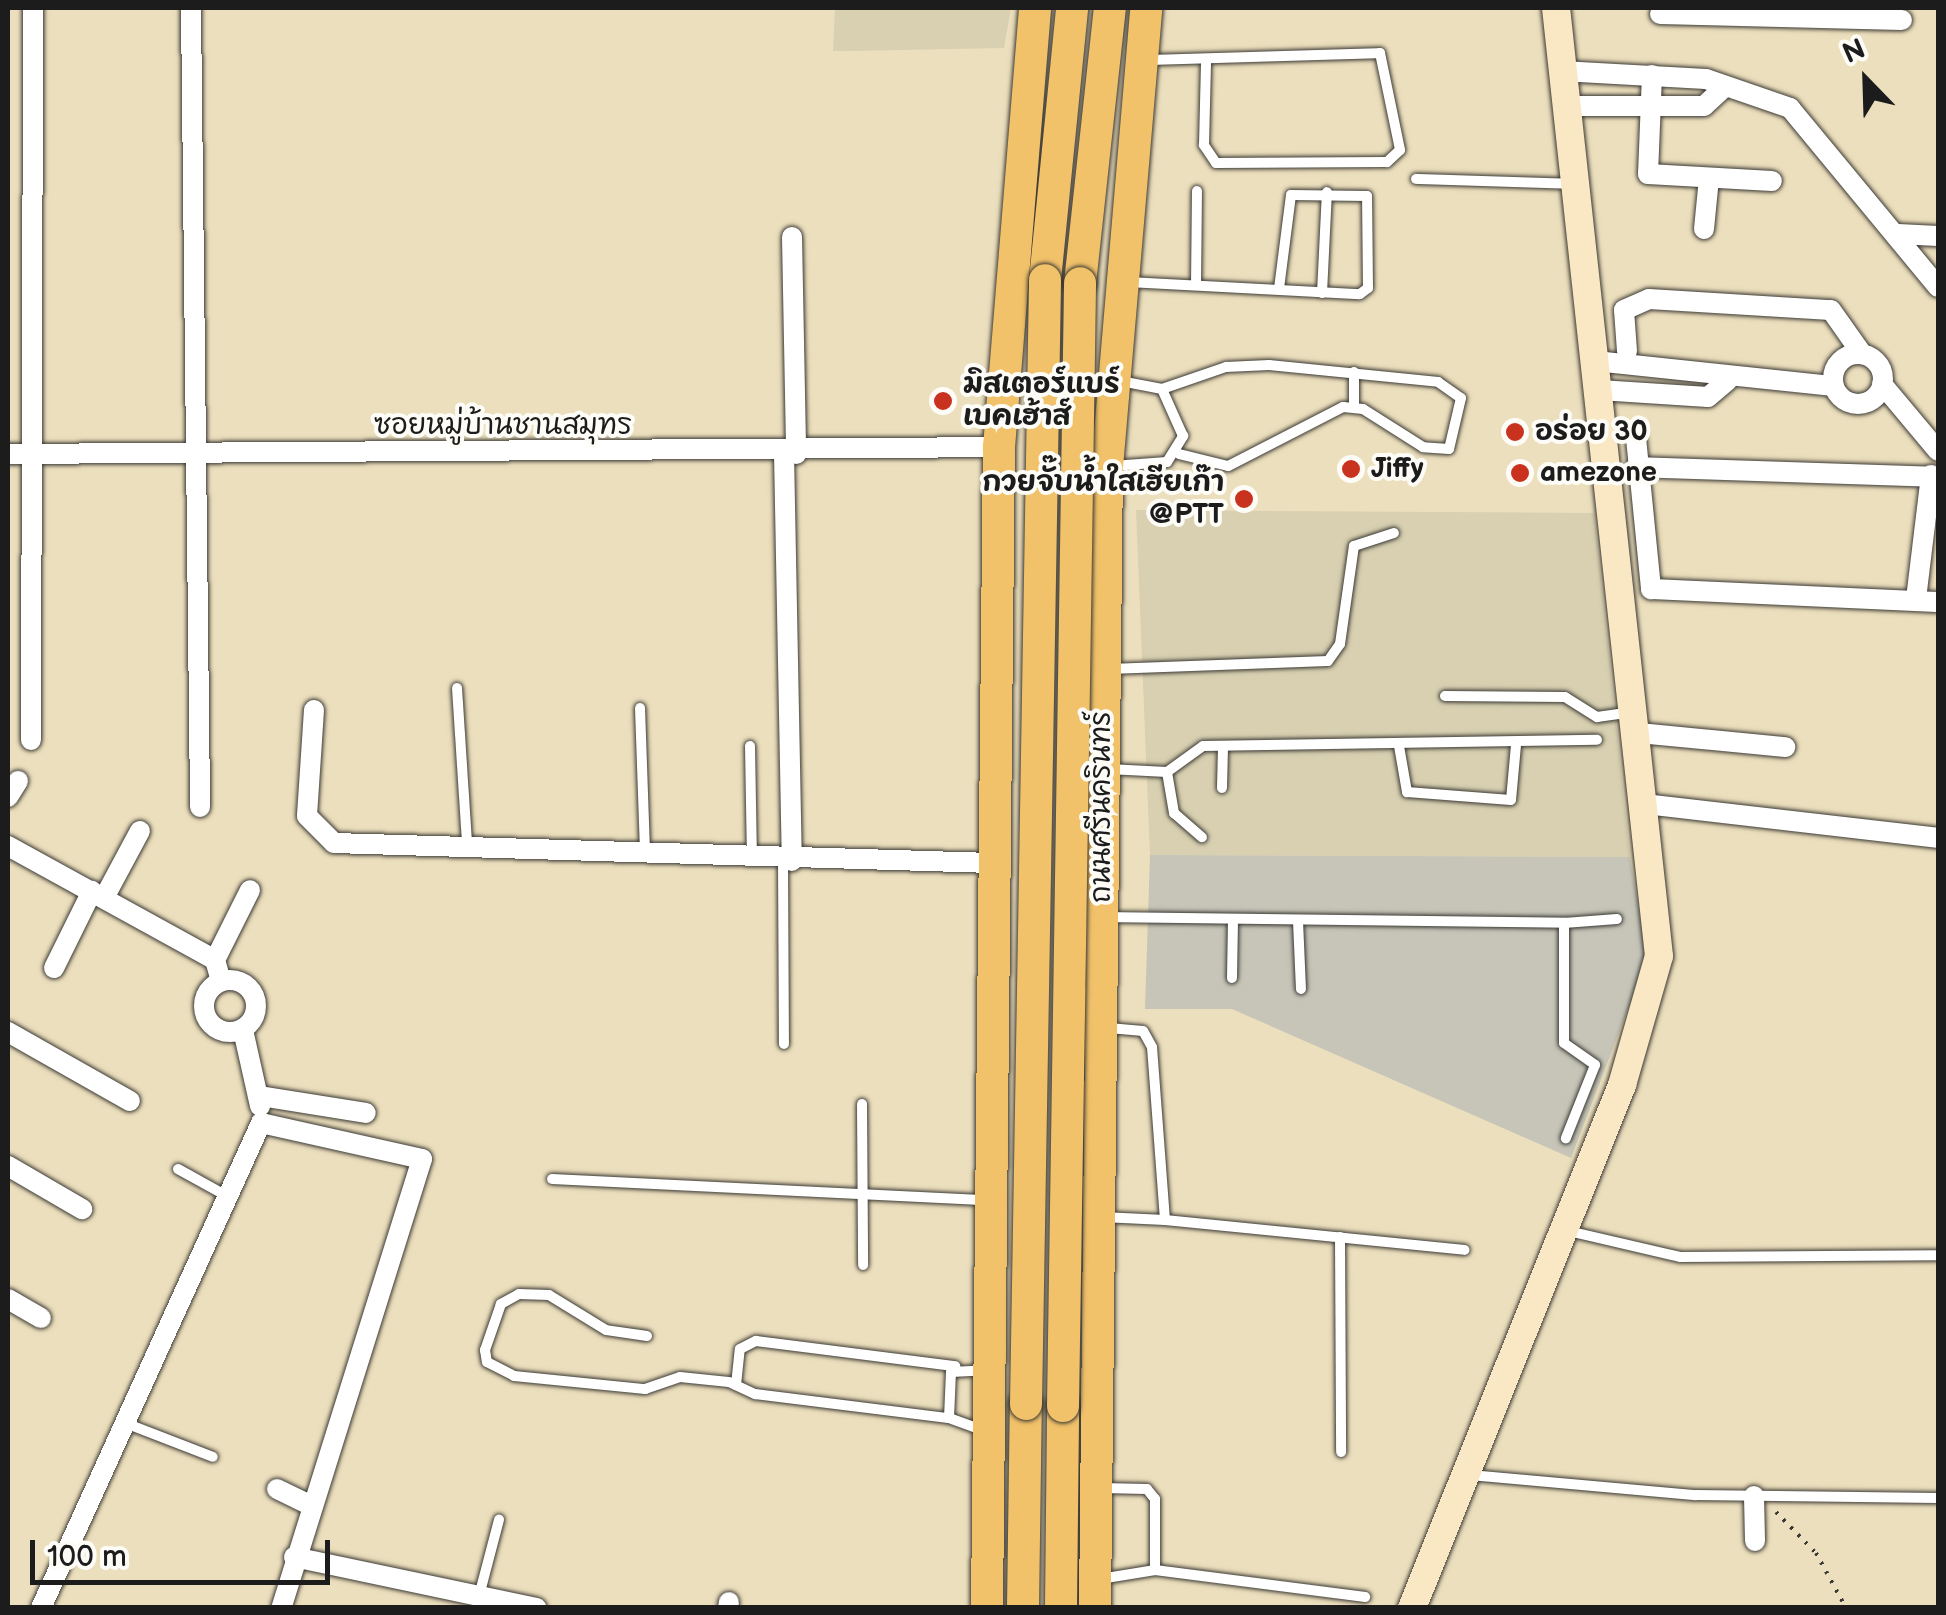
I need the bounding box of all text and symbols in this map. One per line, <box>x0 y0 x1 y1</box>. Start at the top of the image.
north arrow <box>1816 30 1916 130</box>
text: N <box>1838 33 1870 71</box>
place label: มิสเตอร์แบร์ เบคเฮ้าส์ <box>963 368 1120 434</box>
marker: มิสเตอร์แบร์ เบคเฮ้าส์ <box>932 390 954 412</box>
street label: ซอยหมู่บ้านชานสมุทร <box>374 409 632 443</box>
place label: อร่อย 30 <box>1535 415 1648 449</box>
marker: อร่อย 30 <box>1504 421 1526 443</box>
place label: Jiffy <box>1371 452 1424 486</box>
place label: amezone <box>1540 456 1657 490</box>
marker: Jiffy <box>1340 458 1362 480</box>
marker: amezone <box>1509 462 1531 484</box>
place label: กวยจั๊บน้ำใสเฮียเก๊า @PTT <box>982 466 1224 532</box>
marker: กวยจั๊บน้ำใสเฮียเก๊า @PTT <box>1233 488 1255 510</box>
street label: ถนนศรีนครินทร์ <box>1085 711 1119 903</box>
scale bar <box>35 1520 335 1582</box>
text: 100 m <box>47 1539 127 1575</box>

